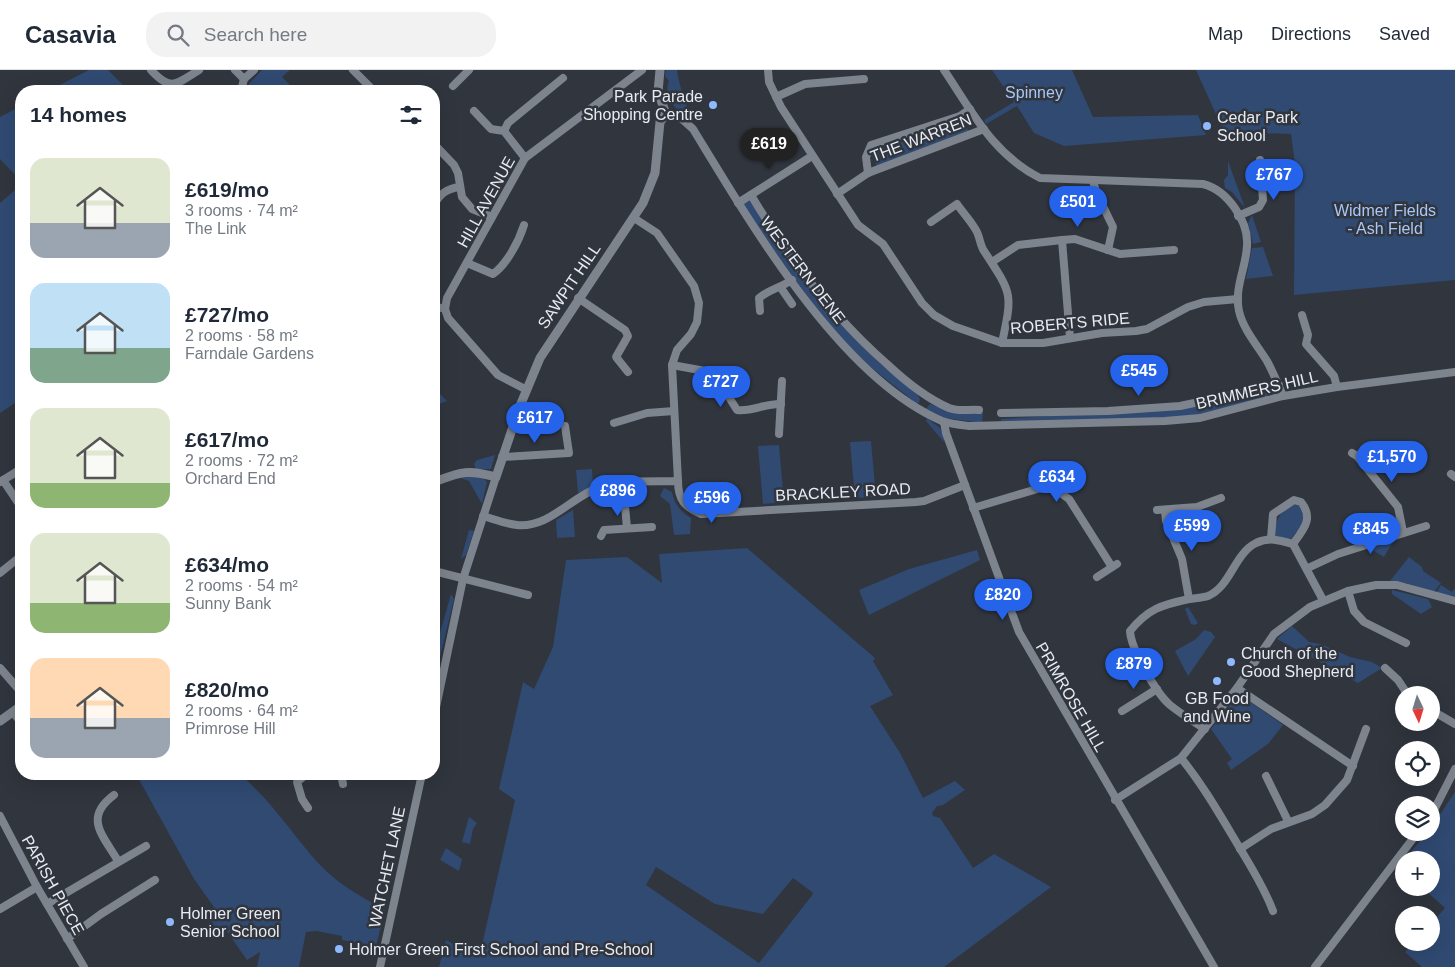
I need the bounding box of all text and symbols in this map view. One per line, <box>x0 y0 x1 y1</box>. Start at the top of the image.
search box <box>146 12 496 57</box>
text: Casavia <box>25 21 116 48</box>
icon: search <box>164 21 192 49</box>
text: Search here <box>204 24 307 45</box>
text: Map <box>1208 24 1243 44</box>
text: Directions <box>1271 24 1351 44</box>
text: Saved <box>1379 24 1430 44</box>
park label: Spinney <box>1005 84 1063 101</box>
place label: Park Parade Shopping Centre <box>583 88 703 123</box>
marker: Park Parade Shopping Centre <box>707 99 719 111</box>
icon: filters <box>397 101 425 129</box>
text: 14 homes <box>30 103 127 126</box>
place label: Cedar Park School <box>1217 109 1299 144</box>
street label: THE WARREN <box>868 111 974 165</box>
marker: Cedar Park School <box>1201 120 1213 132</box>
pin: £619 <box>739 128 799 170</box>
text: £619 <box>751 135 787 152</box>
street label: HILL AVENUE <box>454 154 518 250</box>
pin: £767 <box>1244 158 1304 201</box>
text: £767 <box>1256 166 1292 183</box>
icon: home <box>70 178 130 238</box>
text: £619/mo <box>185 178 269 201</box>
pin: £501 <box>1048 186 1108 228</box>
text: £501 <box>1060 193 1096 210</box>
text: 3 rooms · 74 m² <box>185 202 298 219</box>
park label: Widmer Fields - Ash Field <box>1334 202 1436 237</box>
street label: WESTERN DENE <box>757 213 849 327</box>
text: The Link <box>185 220 246 237</box>
street label: SAWPIT HILL <box>534 240 604 332</box>
icon: home <box>70 303 130 363</box>
text: £727/mo <box>185 303 269 326</box>
street label: ROBERTS RIDE <box>1010 309 1130 337</box>
text: 2 rooms · 58 m² <box>185 327 298 344</box>
text: Farndale Gardens <box>185 345 314 362</box>
pin: £545 <box>1109 354 1169 397</box>
text: £545 <box>1121 362 1157 379</box>
pin: £727 <box>691 366 751 408</box>
street label: BRIMMERS HILL <box>1194 368 1320 412</box>
text: £727 <box>703 373 739 390</box>
pin: £617 <box>505 402 565 444</box>
text: £617 <box>517 409 553 426</box>
icon: home <box>70 428 130 488</box>
text: £617/mo <box>185 428 269 451</box>
pin: £1,570 <box>1351 440 1433 483</box>
text: £1,570 <box>1368 448 1416 465</box>
text: 2 rooms · 72 m² <box>185 452 298 469</box>
pin: £634 <box>1027 460 1087 503</box>
text: £634 <box>1039 468 1075 485</box>
text: Orchard End <box>185 470 276 487</box>
pin: £896 <box>588 474 648 517</box>
street label: BRACKLEY ROAD <box>775 480 911 504</box>
text: £896 <box>600 482 636 499</box>
pin: £596 <box>682 482 742 524</box>
text: £596 <box>694 489 730 506</box>
pin: £599 <box>1162 510 1222 552</box>
pin: £845 <box>1341 512 1401 555</box>
text: £599 <box>1174 517 1210 534</box>
text: £845 <box>1353 520 1389 537</box>
icon: home <box>70 553 130 613</box>
text: £634/mo <box>185 553 269 576</box>
text: 2 rooms · 54 m² <box>185 577 298 594</box>
pin: £820 <box>973 578 1033 621</box>
text: £820 <box>985 586 1021 603</box>
text: Sunny Bank <box>185 595 271 612</box>
street label: PRIMROSE HILL <box>1033 639 1109 755</box>
place label: Church of the Good Shepherd <box>1241 645 1354 680</box>
pin: £879 <box>1104 648 1164 690</box>
text: £879 <box>1116 655 1152 672</box>
marker: Church of the Good Shepherd <box>1225 656 1237 668</box>
marker: GB Food and Wine <box>1211 675 1223 687</box>
icon: home <box>70 678 130 738</box>
text: £820/mo <box>185 678 269 701</box>
north arrow <box>1395 686 1440 731</box>
map controls <box>1395 686 1440 951</box>
place label: GB Food and Wine <box>1183 690 1251 725</box>
text: 2 rooms · 64 m² <box>185 702 298 719</box>
text: Primrose Hill <box>185 720 276 737</box>
button: locate <box>1395 741 1440 786</box>
button: layers <box>1395 796 1440 841</box>
street label: WATCHET LANE <box>366 805 408 929</box>
street label: PARISH PIECE <box>19 832 87 938</box>
button: + <box>1395 851 1440 896</box>
place label: Holmer Green Senior School <box>180 905 280 940</box>
button: − <box>1395 906 1440 951</box>
marker: Holmer Green Senior School <box>164 916 176 928</box>
place label: Holmer Green First School and Pre-School <box>349 941 653 958</box>
marker: Holmer Green First School and Pre-School <box>333 943 345 955</box>

